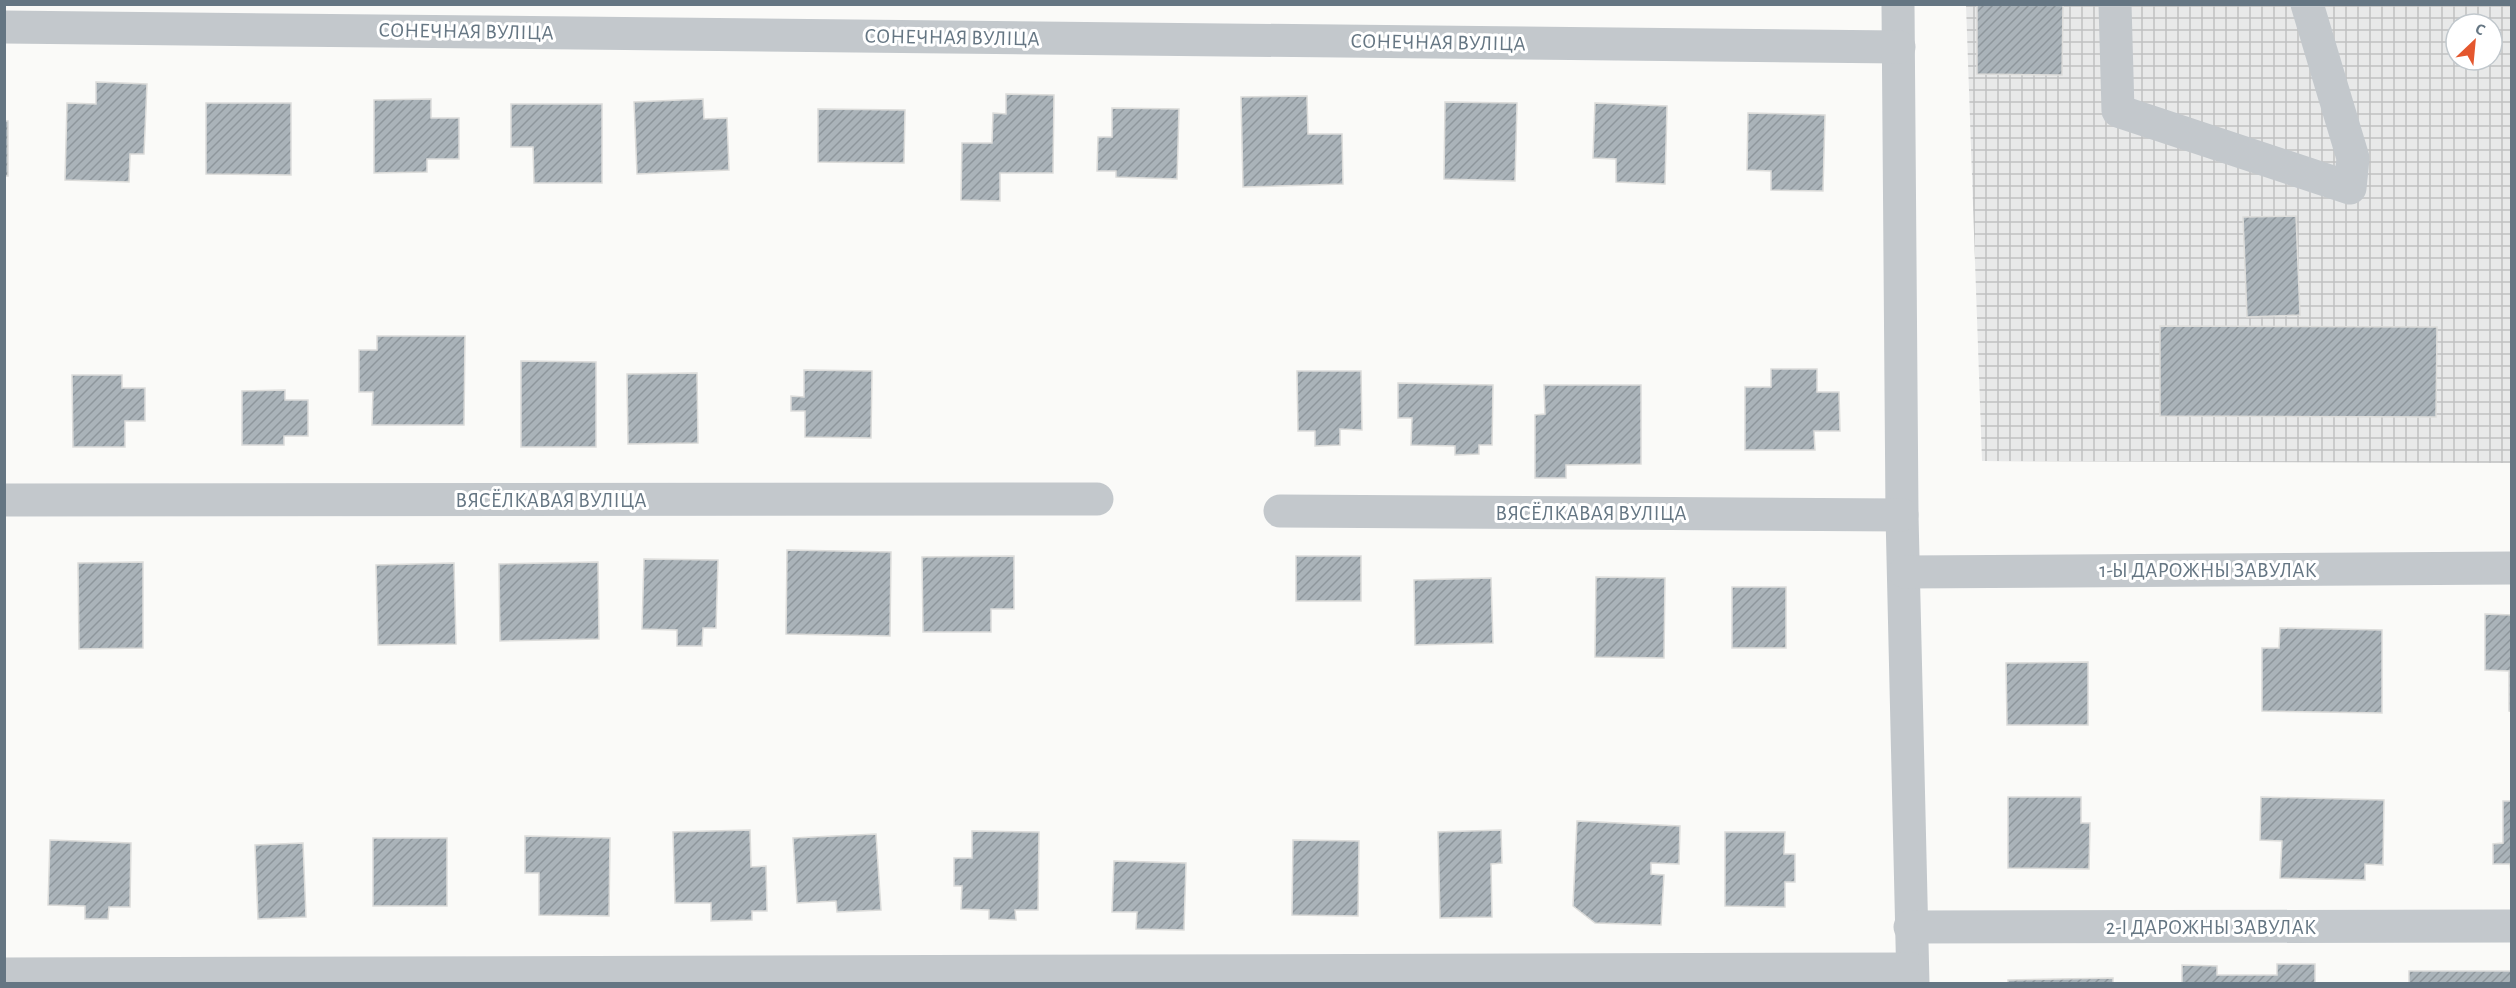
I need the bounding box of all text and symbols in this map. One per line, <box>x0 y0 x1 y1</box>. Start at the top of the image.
north arrow <box>2444 12 2504 72</box>
street label: СОНЕЧНАЯ ВУЛІЦА <box>378 19 554 44</box>
text: С <box>2473 20 2488 39</box>
street label: СОНЕЧНАЯ ВУЛІЦА <box>864 25 1040 50</box>
street label: СОНЕЧНАЯ ВУЛІЦА <box>1350 30 1526 55</box>
street label: ВЯСЁЛКАВАЯ ВУЛІЦА <box>455 489 647 511</box>
street label: ВЯСЁЛКАВАЯ ВУЛІЦА <box>1495 502 1687 524</box>
street label: 1-Ы ДАРОЖНЫ ЗАВУЛАК <box>2099 560 2317 581</box>
street label: 2-І ДАРОЖНЫ ЗАВУЛАК <box>2106 917 2316 938</box>

